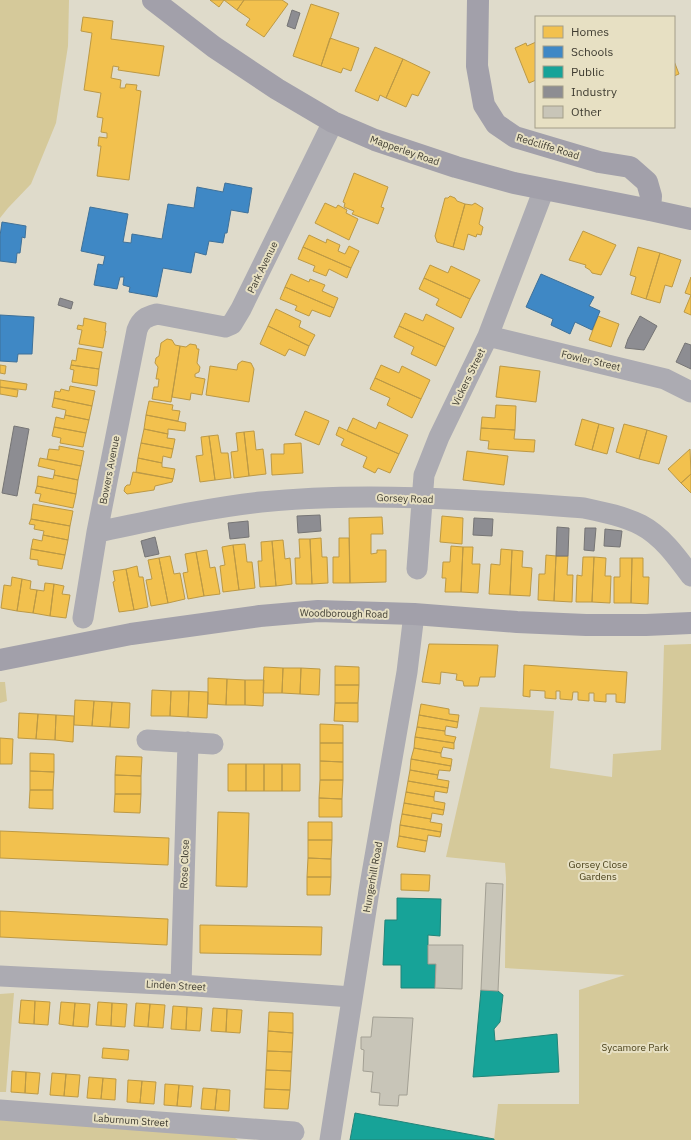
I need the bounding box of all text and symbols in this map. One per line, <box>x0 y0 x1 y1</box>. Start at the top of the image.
legend <box>535 16 675 128</box>
text: Homes <box>571 24 609 39</box>
text: Schools <box>571 44 614 59</box>
text: Public <box>571 64 604 79</box>
text: Industry <box>571 84 617 99</box>
text: Other <box>571 104 602 119</box>
street label: Redcliffe Road <box>515 131 581 162</box>
street label: Mapperley Road <box>368 132 441 168</box>
street label: Park Avenue <box>244 239 281 295</box>
street label: Vickers Street <box>449 346 488 408</box>
street label: Fowler Street <box>560 347 622 374</box>
street label: Bowers Avenue <box>96 434 123 505</box>
street label: Gorsey Road <box>376 491 434 506</box>
street label: Woodborough Road <box>300 606 388 621</box>
street label: Rose Close <box>177 839 192 889</box>
street label: Hungerhill Road <box>360 841 385 914</box>
park label: Gorsey Close Gardens <box>569 858 628 883</box>
street label: Linden Street <box>146 977 207 994</box>
park label: Sycamore Park <box>601 1041 669 1054</box>
street label: Laburnum Street <box>93 1111 169 1130</box>

